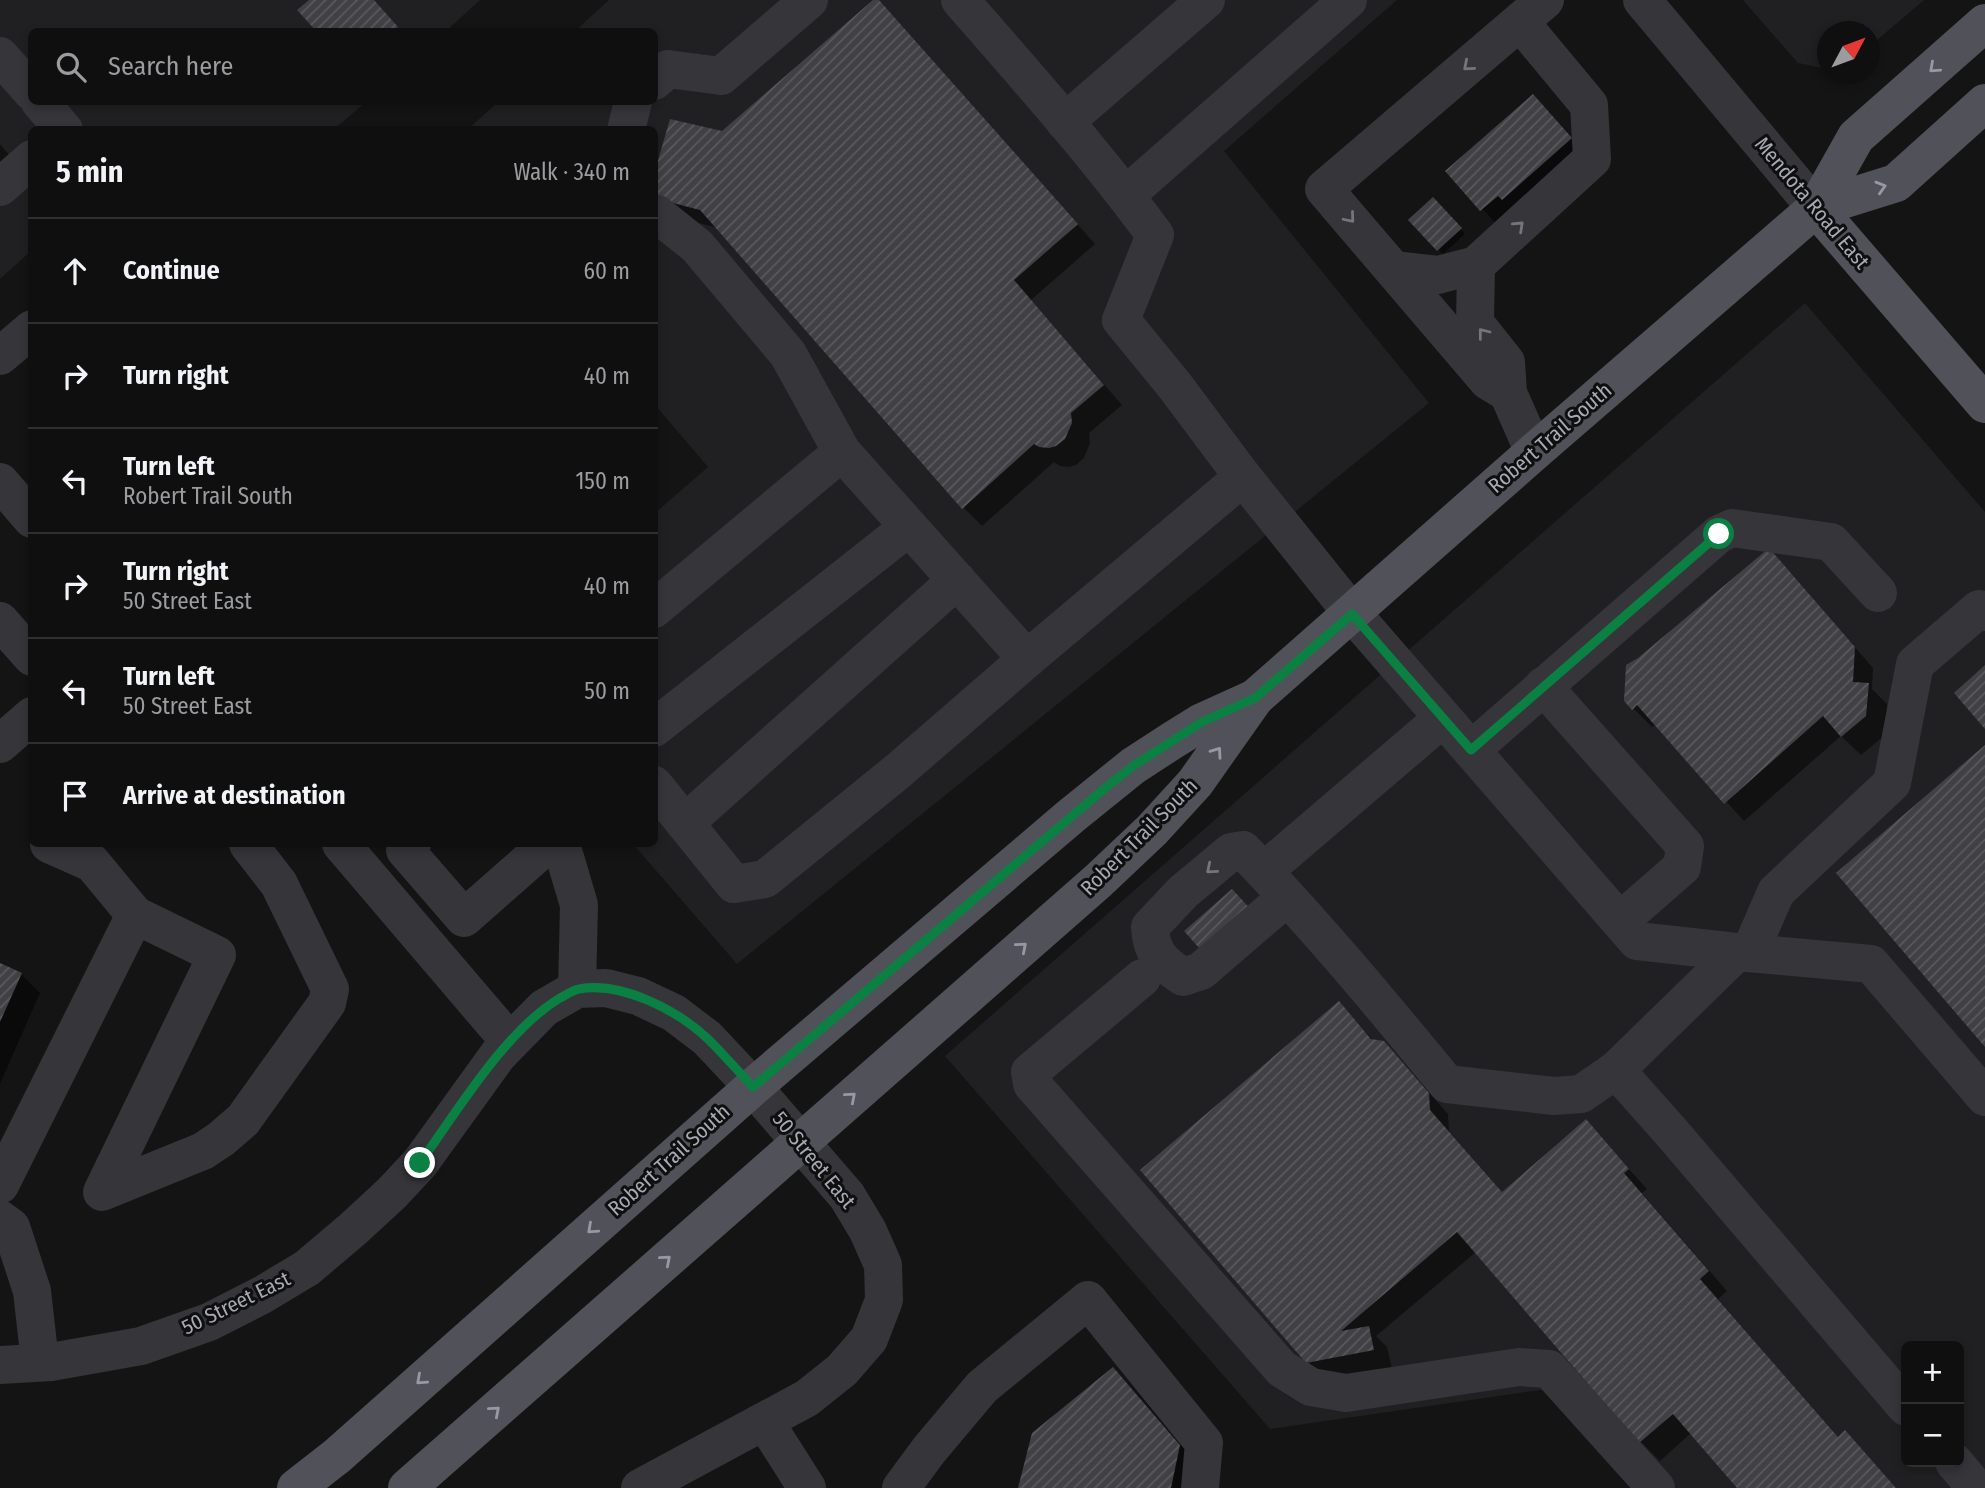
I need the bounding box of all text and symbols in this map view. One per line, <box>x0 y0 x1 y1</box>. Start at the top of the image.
north arrow <box>1817 21 1880 84</box>
search box <box>28 28 658 105</box>
icon: search <box>52 48 90 86</box>
text: Search here <box>108 51 233 82</box>
one-way arrow <box>1463 58 1476 70</box>
one-way arrow <box>1929 60 1942 72</box>
street label: Mendota Road East <box>1749 132 1875 275</box>
text: 5 min <box>56 154 123 190</box>
text: Walk · 340 m <box>513 158 630 186</box>
one-way arrow <box>1875 181 1887 196</box>
one-way arrow <box>1341 211 1354 223</box>
one-way arrow <box>1511 222 1524 234</box>
icon: ahead <box>56 252 94 290</box>
text: Continue <box>123 255 220 286</box>
text: 60 m <box>584 257 630 285</box>
one-way arrow <box>1479 329 1491 342</box>
icon: right <box>56 357 94 395</box>
text: Turn right <box>123 360 229 391</box>
text: 40 m <box>584 362 630 390</box>
street label: Robert Trail South <box>1483 377 1617 499</box>
text: Turn left <box>123 451 215 482</box>
icon: left <box>56 462 94 500</box>
text: 150 m <box>575 467 630 495</box>
text: Robert Trail South <box>123 482 293 510</box>
route start <box>1703 518 1734 549</box>
text: Turn right <box>123 556 229 587</box>
icon: right <box>56 567 94 605</box>
text: 40 m <box>584 572 630 600</box>
text: 50 Street East <box>123 587 252 615</box>
text: Turn left <box>123 661 215 692</box>
icon: left <box>56 672 94 710</box>
text: 50 m <box>584 677 630 705</box>
text: 50 Street East <box>123 692 252 720</box>
one-way arrow <box>1209 747 1221 760</box>
street label: Robert Trail South <box>1075 773 1203 901</box>
icon: arrive <box>56 777 94 815</box>
text: Arrive at destination <box>123 780 346 811</box>
one-way arrow <box>1206 860 1218 873</box>
one-way arrow <box>1014 943 1027 955</box>
one-way arrow <box>843 1093 856 1105</box>
street label: Robert Trail South <box>603 1098 735 1222</box>
street label: 50 Street East <box>767 1106 861 1214</box>
route end <box>404 1147 435 1178</box>
one-way arrow <box>587 1221 600 1234</box>
one-way arrow <box>658 1256 671 1269</box>
street label: 50 Street East <box>177 1265 295 1340</box>
map controls <box>1901 1341 1964 1467</box>
button: + <box>1901 1341 1964 1404</box>
one-way arrow <box>417 1372 430 1385</box>
button: − <box>1901 1404 1964 1467</box>
one-way arrow <box>487 1407 500 1419</box>

